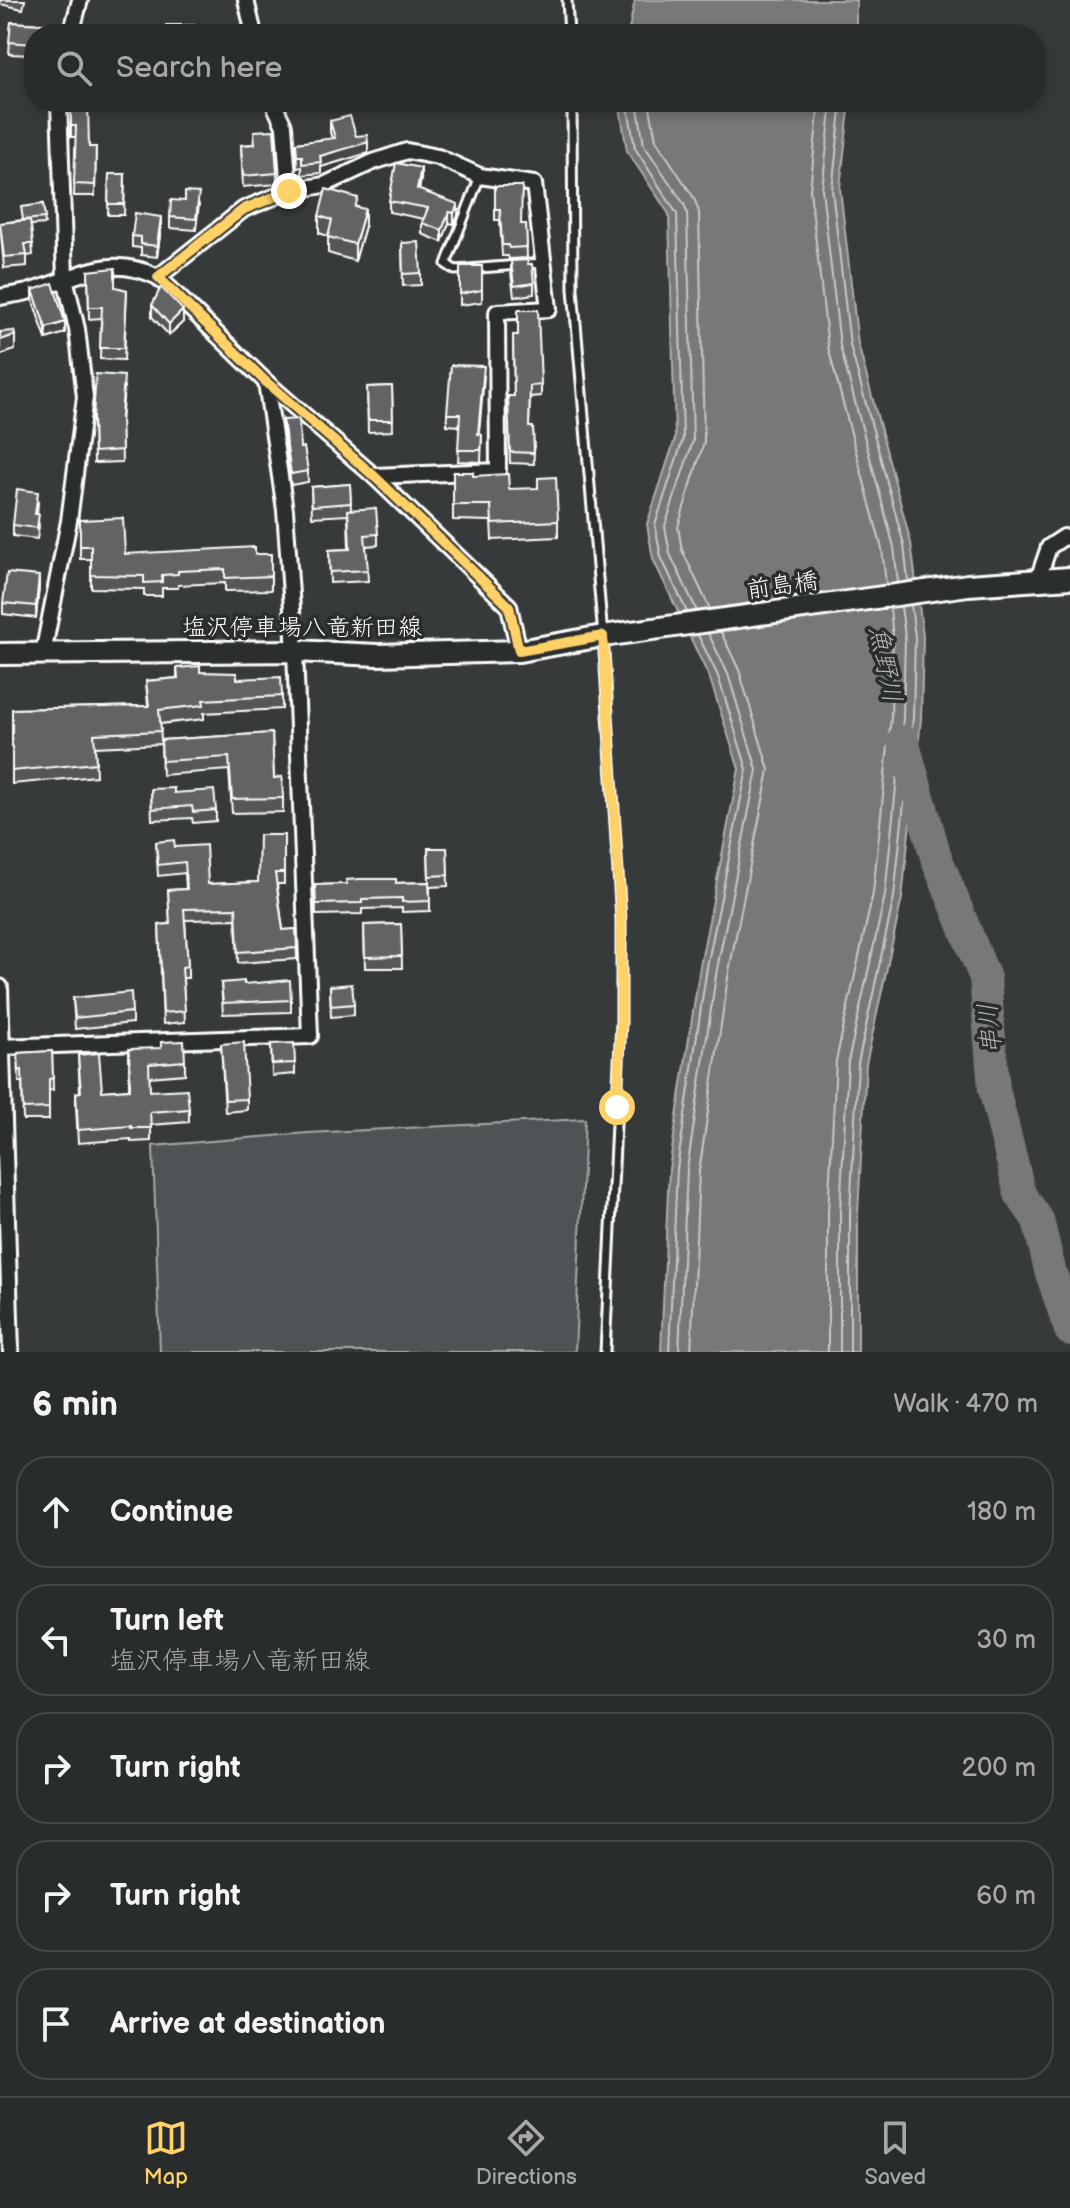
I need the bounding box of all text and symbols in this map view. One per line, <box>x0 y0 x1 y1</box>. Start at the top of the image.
search box <box>24 24 1046 112</box>
icon: search <box>52 46 96 90</box>
text: Search here <box>116 50 282 86</box>
route end <box>271 173 307 209</box>
street label: 前島橋 <box>744 566 820 605</box>
street label: 塩沢停車場八竜新田線 <box>182 613 422 642</box>
water label: 魚野川 <box>862 623 907 706</box>
water label: 串川 <box>973 1002 1008 1056</box>
route start <box>599 1089 635 1125</box>
text: 6 min <box>32 1384 118 1425</box>
text: Walk · 470 m <box>893 1389 1038 1420</box>
icon: ahead <box>34 1490 78 1534</box>
text: Continue <box>110 1494 233 1530</box>
text: 180 m <box>967 1497 1036 1528</box>
text: Turn left <box>110 1603 224 1639</box>
icon: left <box>34 1618 78 1662</box>
text: 30 m <box>976 1625 1036 1656</box>
text: 塩沢停車場八竜新田線 <box>110 1646 370 1677</box>
icon: right <box>34 1746 78 1790</box>
text: Turn right <box>110 1750 241 1786</box>
text: 200 m <box>962 1753 1036 1784</box>
icon: right <box>34 1874 78 1918</box>
text: Turn right <box>110 1878 241 1914</box>
text: 60 m <box>976 1881 1036 1912</box>
icon: arrive <box>34 2002 78 2046</box>
text: Arrive at destination <box>110 2006 386 2042</box>
tab: Map <box>144 2116 188 2191</box>
tab: Directions <box>476 2116 577 2191</box>
tab: Saved <box>864 2116 926 2191</box>

